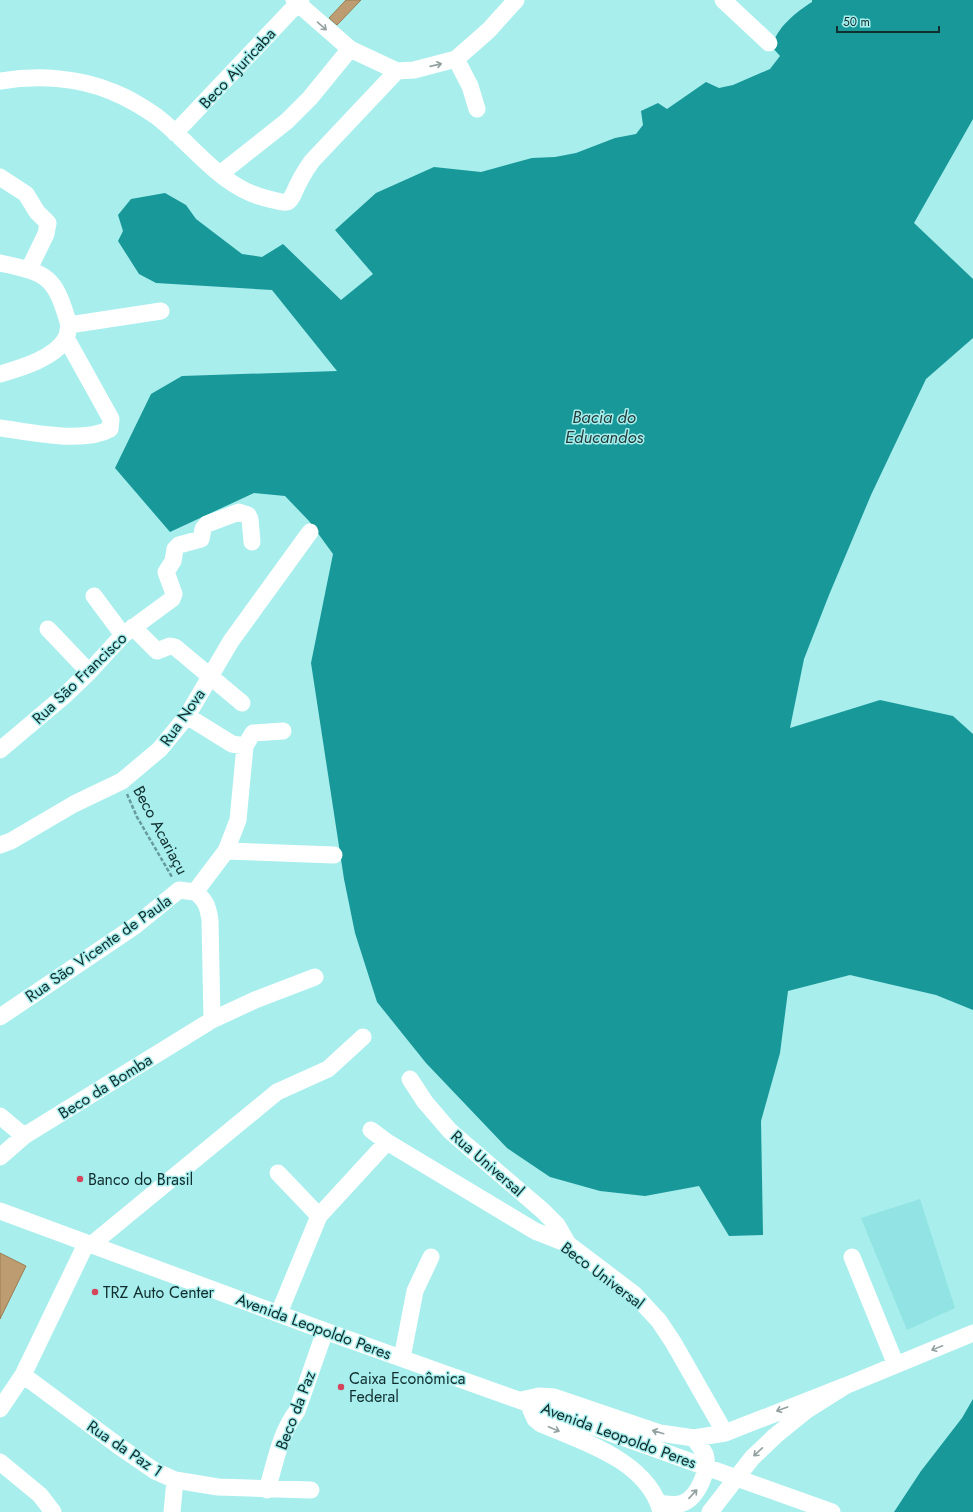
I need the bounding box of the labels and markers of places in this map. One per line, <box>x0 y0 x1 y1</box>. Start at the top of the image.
place label: Banco do Brasil <box>88 1168 193 1191</box>
marker: Banco do Brasil <box>75 1174 85 1184</box>
place label: TRZ Auto Center <box>103 1281 215 1304</box>
marker: TRZ Auto Center <box>90 1287 100 1297</box>
place label: Caixa Econômica Federal <box>349 1367 465 1408</box>
marker: Caixa Econômica Federal <box>336 1382 346 1392</box>

